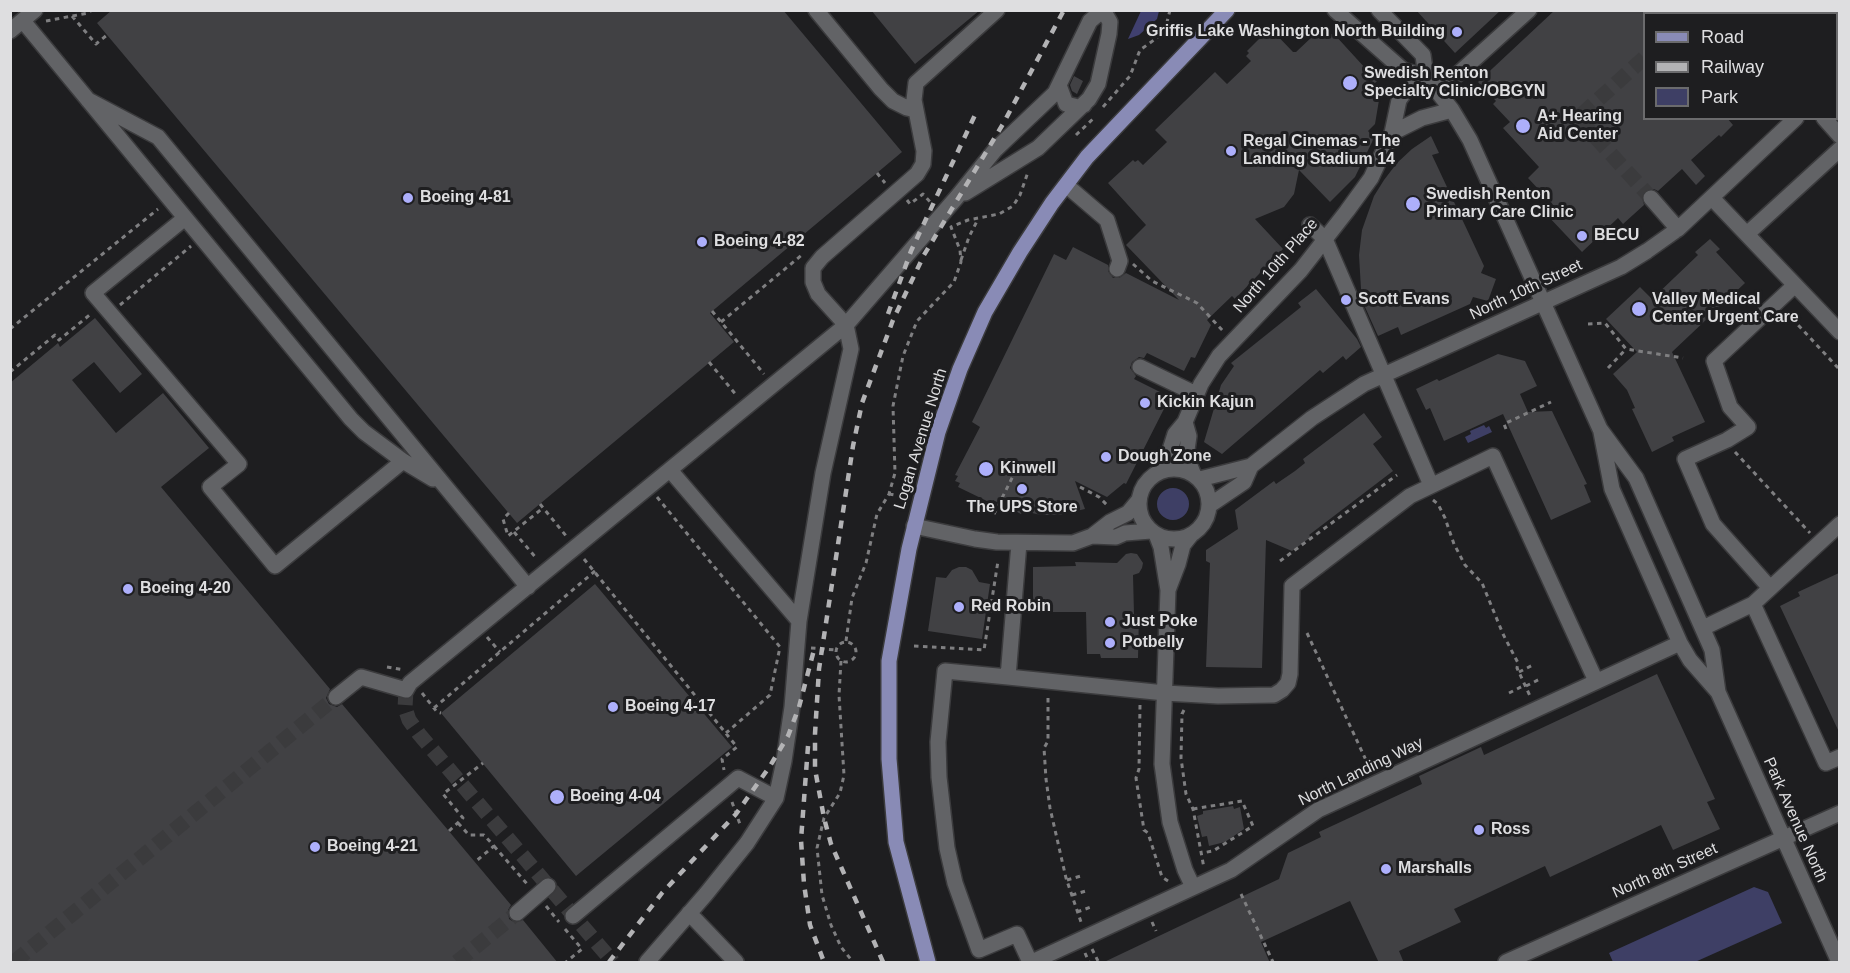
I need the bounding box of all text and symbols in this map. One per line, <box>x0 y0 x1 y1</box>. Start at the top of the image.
legend <box>1643 12 1838 120</box>
place label: Griffis Lake Washington North Building <box>1146 22 1445 42</box>
marker: Griffis Lake Washington North Building <box>1450 25 1464 39</box>
text: Road <box>1701 27 1744 47</box>
text: Railway <box>1701 57 1764 77</box>
place label: Swedish Renton Specialty Clinic/OBGYN <box>1364 64 1545 102</box>
marker: Swedish Renton Specialty Clinic/OBGYN <box>1341 74 1359 92</box>
text: Park <box>1701 87 1738 107</box>
place label: A+ Hearing Aid Center <box>1537 107 1622 145</box>
marker: A+ Hearing Aid Center <box>1514 117 1532 135</box>
place label: Regal Cinemas - The Landing Stadium 14 <box>1243 132 1400 170</box>
marker: Regal Cinemas - The Landing Stadium 14 <box>1224 144 1238 158</box>
place label: Swedish Renton Primary Care Clinic <box>1426 185 1574 223</box>
place label: Boeing 4-81 <box>420 188 511 208</box>
marker: Boeing 4-81 <box>401 191 415 205</box>
marker: Swedish Renton Primary Care Clinic <box>1404 195 1422 213</box>
street label: North 10th Place <box>1230 215 1322 317</box>
place label: BECU <box>1594 226 1639 246</box>
marker: BECU <box>1575 229 1589 243</box>
place label: Boeing 4-82 <box>714 232 805 252</box>
marker: Boeing 4-82 <box>695 235 709 249</box>
street label: North 10th Street <box>1467 256 1585 324</box>
place label: Scott Evans <box>1358 290 1450 310</box>
place label: Valley Medical Center Urgent Care <box>1652 290 1799 328</box>
marker: Scott Evans <box>1339 293 1353 307</box>
marker: Valley Medical Center Urgent Care <box>1630 300 1648 318</box>
street label: Logan Avenue North <box>890 366 952 512</box>
place label: Kickin Kajun <box>1157 393 1254 413</box>
marker: Kickin Kajun <box>1138 396 1152 410</box>
place label: Dough Zone <box>1118 447 1211 467</box>
marker: Dough Zone <box>1099 450 1113 464</box>
place label: Kinwell <box>1000 459 1056 479</box>
marker: Kinwell <box>977 460 995 478</box>
marker: The UPS Store <box>1015 482 1029 496</box>
place label: The UPS Store <box>966 498 1078 518</box>
place label: Boeing 4-20 <box>140 579 231 599</box>
marker: Boeing 4-20 <box>121 582 135 596</box>
place label: Red Robin <box>971 597 1051 617</box>
marker: Red Robin <box>952 600 966 614</box>
place label: Just Poke <box>1122 612 1198 632</box>
marker: Just Poke <box>1103 615 1117 629</box>
place label: Potbelly <box>1122 633 1184 653</box>
marker: Potbelly <box>1103 636 1117 650</box>
place label: Boeing 4-17 <box>625 697 716 717</box>
marker: Boeing 4-17 <box>606 700 620 714</box>
street label: North Landing Way <box>1296 733 1426 811</box>
street label: Park Avenue North <box>1759 754 1831 886</box>
place label: Boeing 4-04 <box>570 787 661 807</box>
marker: Boeing 4-04 <box>548 788 566 806</box>
place label: Ross <box>1491 820 1530 840</box>
marker: Ross <box>1472 823 1486 837</box>
place label: Boeing 4-21 <box>327 837 418 857</box>
street label: North 8th Street <box>1610 839 1720 903</box>
marker: Boeing 4-21 <box>308 840 322 854</box>
place label: Marshalls <box>1398 859 1472 879</box>
marker: Marshalls <box>1379 862 1393 876</box>

